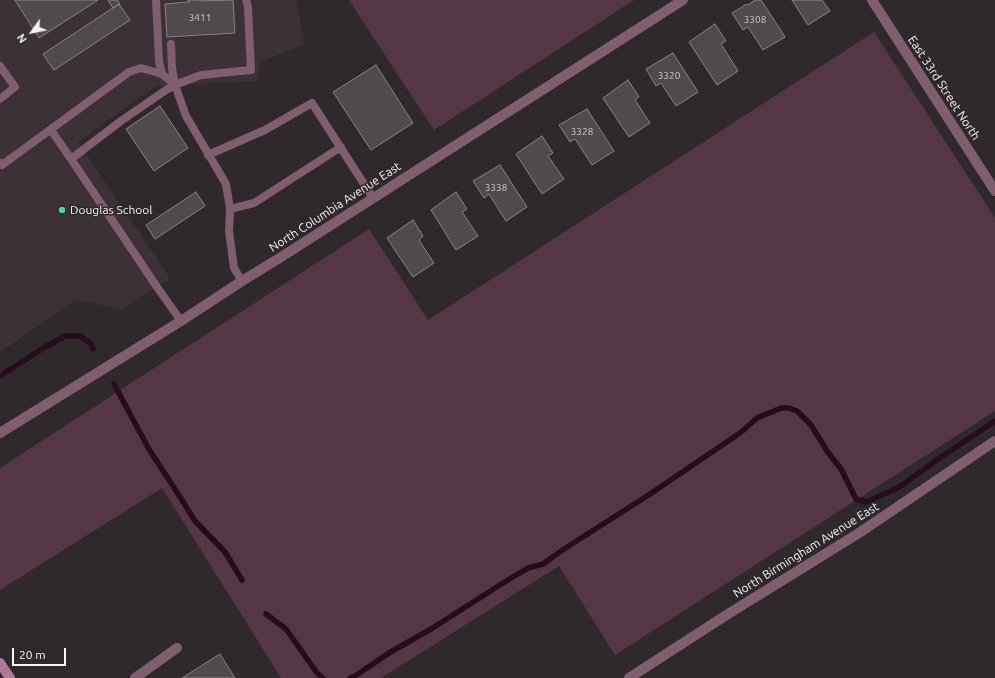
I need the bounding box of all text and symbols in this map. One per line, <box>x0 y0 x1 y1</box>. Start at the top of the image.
north arrow <box>12 12 52 52</box>
house number: 3411 <box>189 12 211 24</box>
house number: 3308 <box>744 14 766 26</box>
text: N <box>15 32 29 45</box>
street label: East 33rd Street North <box>905 33 983 143</box>
house number: 3320 <box>658 70 680 82</box>
house number: 3328 <box>571 126 593 138</box>
street label: North Columbia Avenue East <box>266 159 404 255</box>
house number: 3338 <box>485 182 507 194</box>
place label: Douglas School <box>70 203 152 217</box>
marker: Douglas School <box>57 205 67 215</box>
street label: North Birmingham Avenue East <box>731 499 881 601</box>
scale bar <box>14 640 68 666</box>
text: 20 m <box>19 648 46 661</box>

